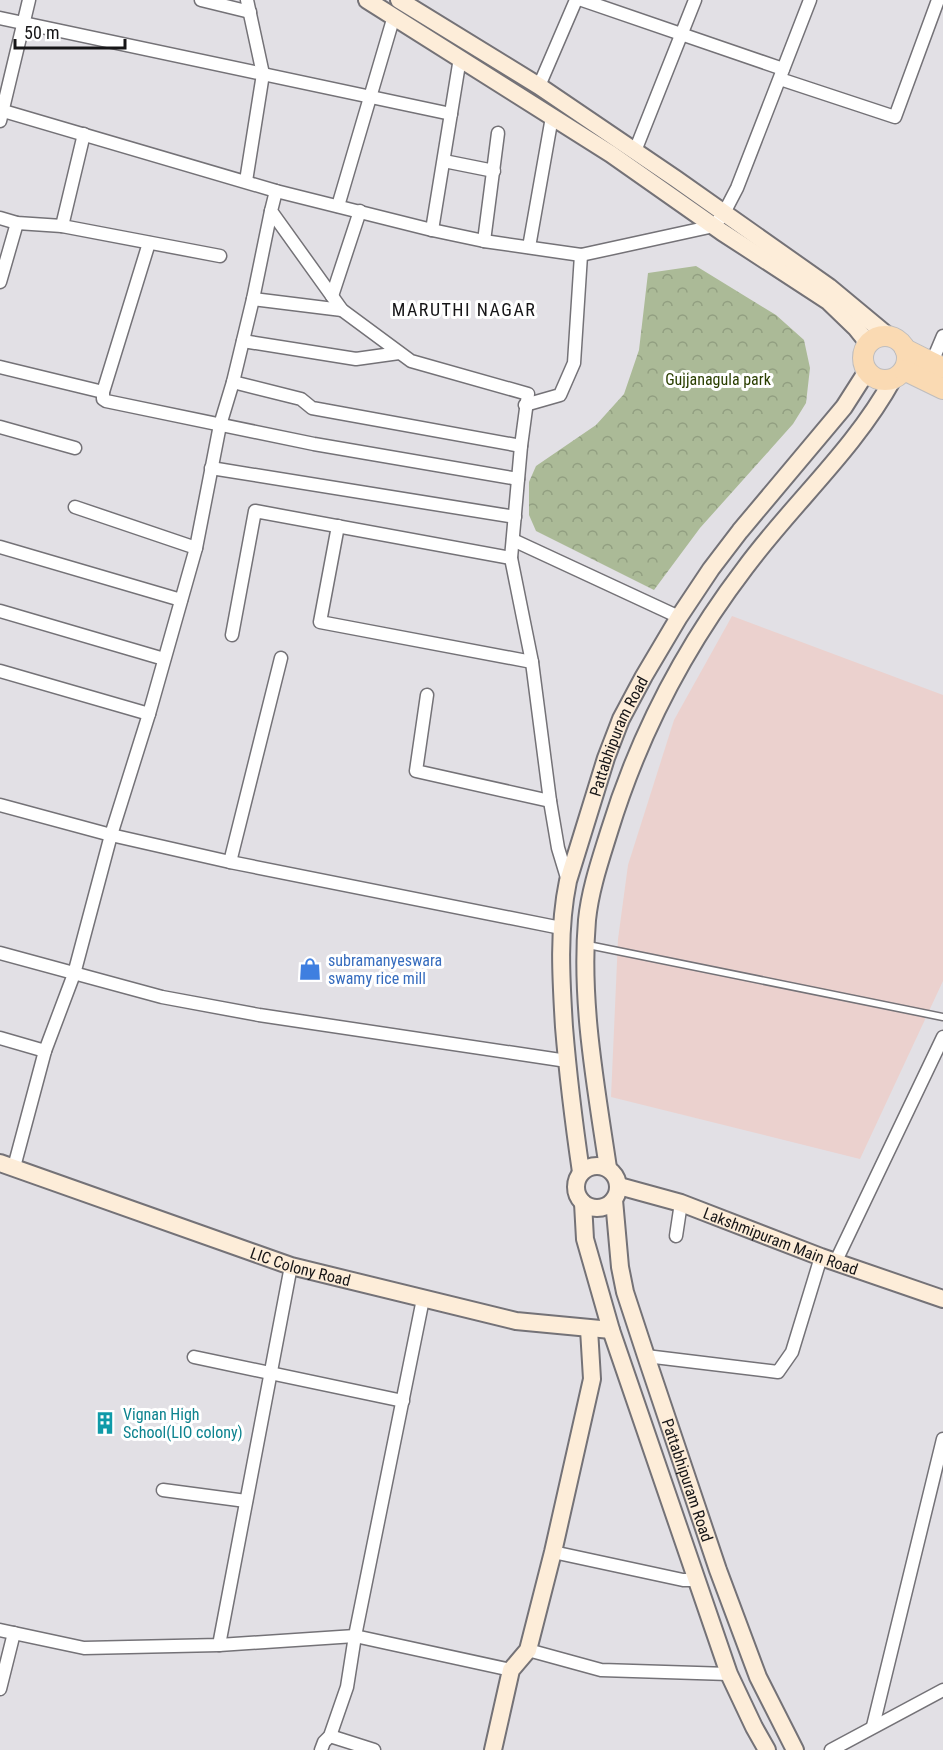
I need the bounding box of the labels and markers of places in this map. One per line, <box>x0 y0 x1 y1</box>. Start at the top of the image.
place label: subramanyeswara swamy rice mill <box>328 951 442 988</box>
shop icon: subramanyeswara swamy rice mill <box>297 956 323 982</box>
place label: Vignan High School(LIO colony) <box>123 1405 243 1442</box>
building icon: Vignan High School(LIO colony) <box>92 1410 118 1436</box>

